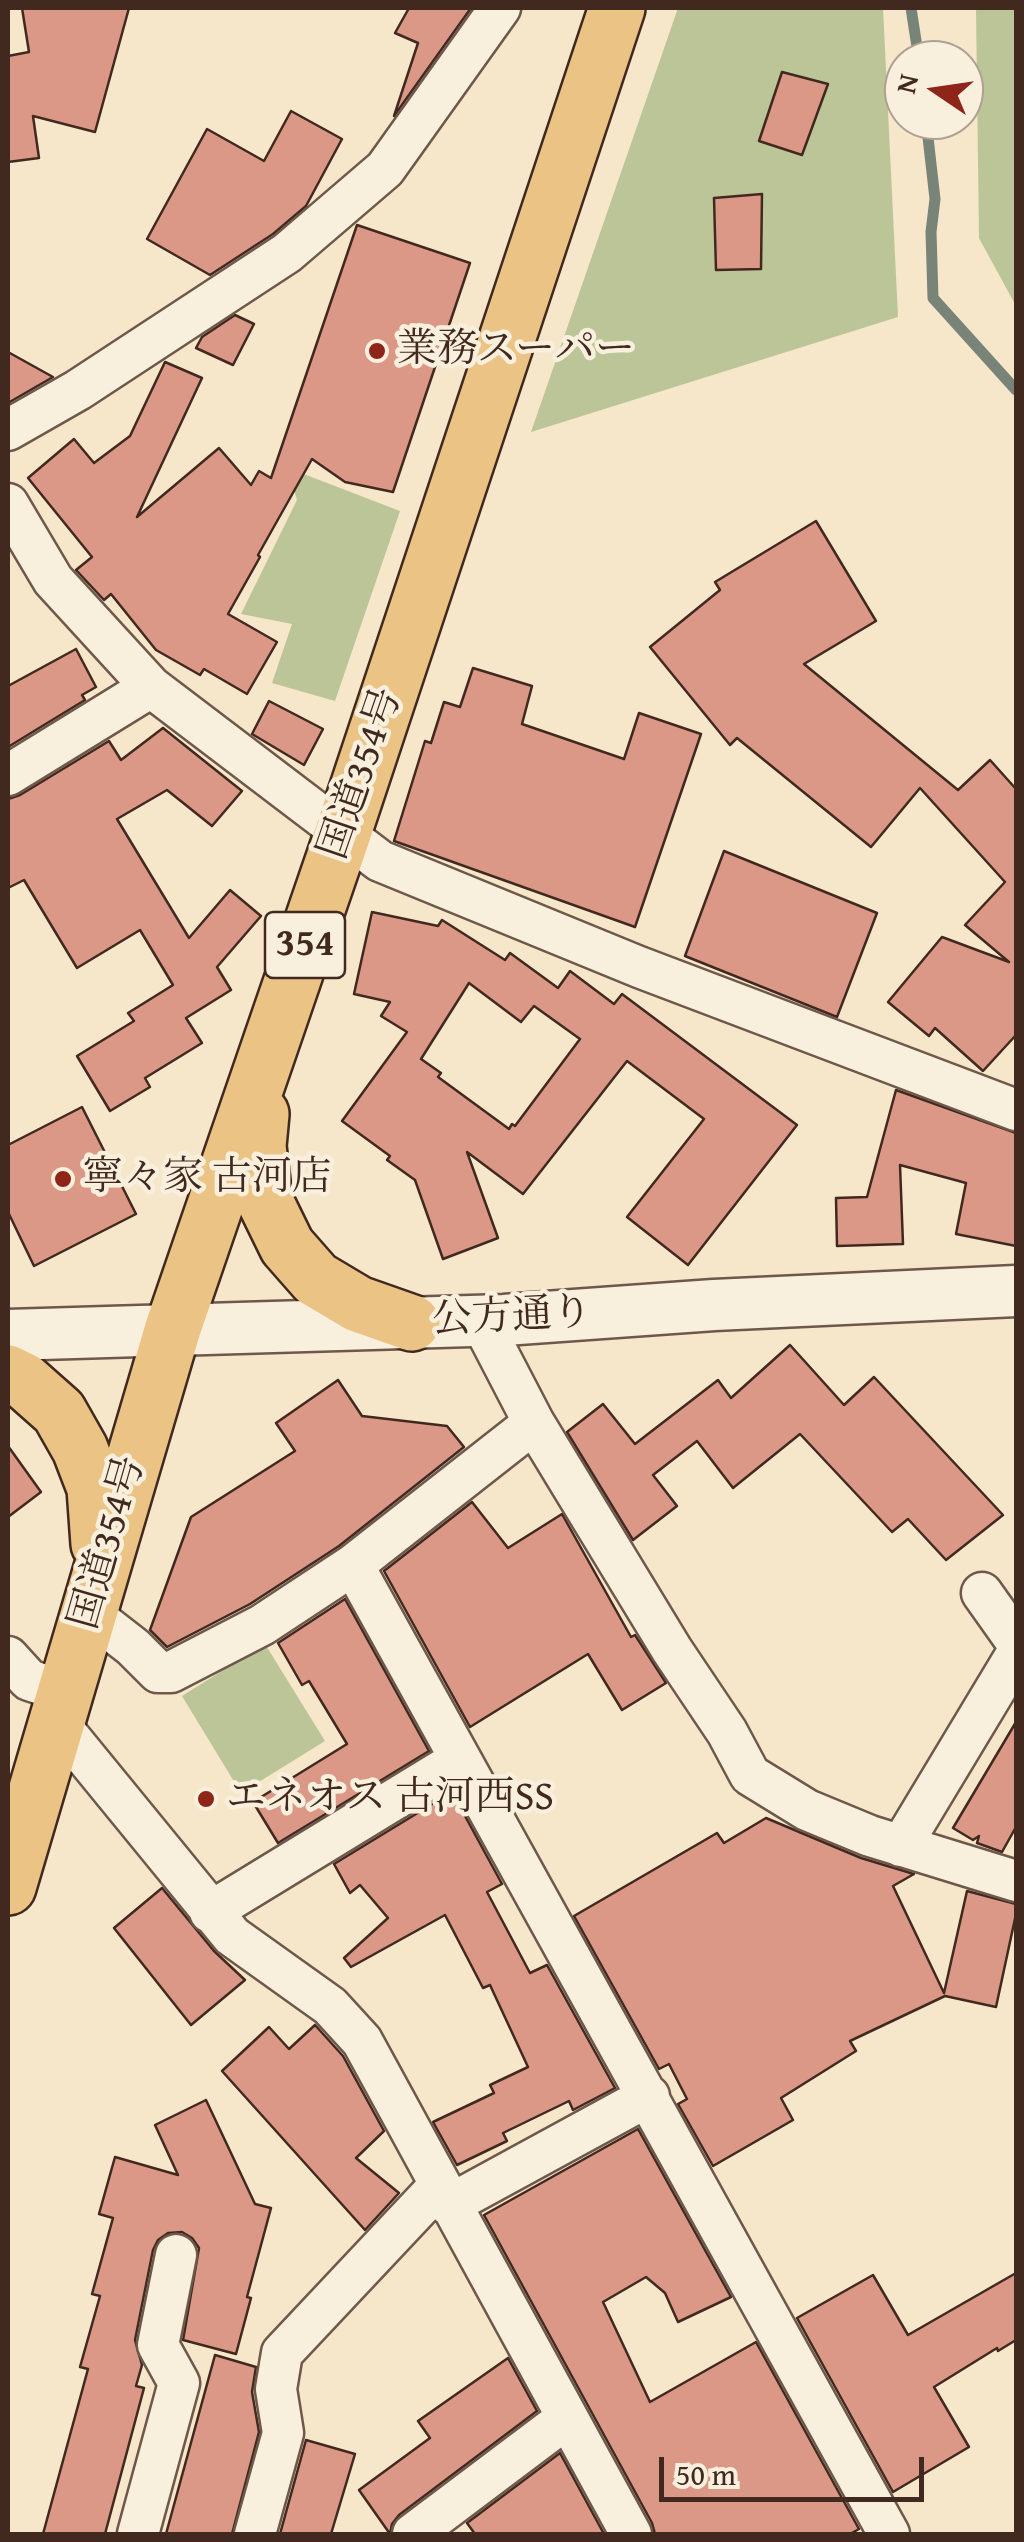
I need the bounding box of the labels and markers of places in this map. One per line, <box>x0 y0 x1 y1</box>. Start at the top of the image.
place label: 業務スーパー <box>397 327 635 375</box>
marker: 業務スーパー <box>366 340 388 362</box>
place label: 寧々家 古河店 <box>83 1155 332 1203</box>
marker: 寧々家 古河店 <box>52 1168 74 1190</box>
place label: エネオス 古河西SS <box>226 1775 554 1823</box>
marker: エネオス 古河西SS <box>195 1788 217 1810</box>

